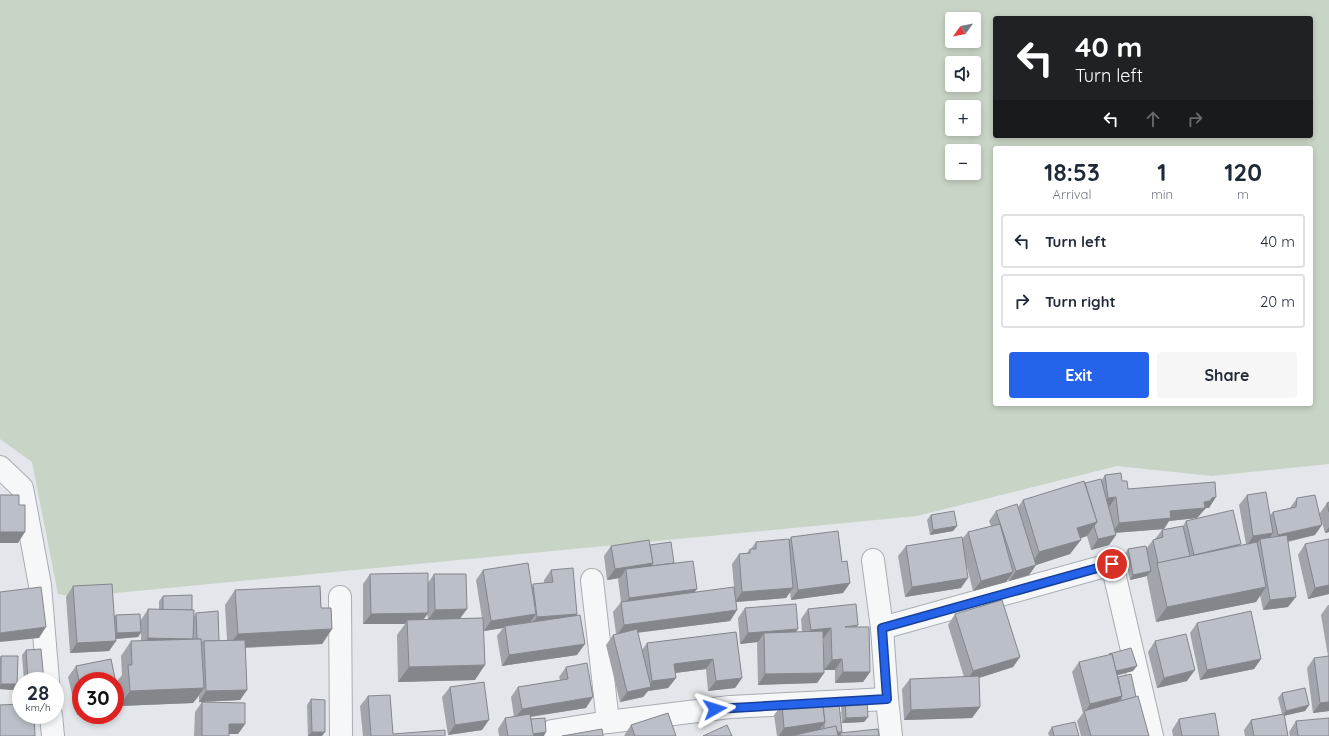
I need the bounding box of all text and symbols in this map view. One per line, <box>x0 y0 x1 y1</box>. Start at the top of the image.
north arrow <box>945 12 981 48</box>
map controls <box>945 12 981 180</box>
text: 40 m <box>1075 29 1142 64</box>
icon: left <box>1009 32 1061 84</box>
button: sound <box>945 56 981 92</box>
text: Turn left <box>1075 64 1143 87</box>
button: + <box>945 100 981 136</box>
icon: left <box>1100 108 1122 130</box>
icon: ahead <box>1142 108 1164 130</box>
icon: right <box>1184 108 1206 130</box>
button: − <box>945 144 981 180</box>
text: 18:53 <box>1044 157 1100 187</box>
text: 1 <box>1157 157 1167 187</box>
text: 120 <box>1224 157 1262 187</box>
text: Arrival <box>1052 186 1091 202</box>
text: min <box>1151 186 1173 202</box>
text: m <box>1237 186 1249 202</box>
icon: left <box>1011 230 1033 252</box>
text: Turn left <box>1045 232 1107 251</box>
text: 40 m <box>1260 232 1295 251</box>
icon: right <box>1011 290 1033 312</box>
text: Turn right <box>1045 292 1116 311</box>
text: 20 m <box>1260 292 1295 311</box>
button: Exit <box>1009 352 1149 398</box>
button: Share <box>1157 352 1297 398</box>
pin <box>1095 547 1129 581</box>
icon: arrive <box>1101 553 1123 575</box>
speed limit sign: 30 <box>72 672 124 724</box>
text: 28 <box>27 680 49 705</box>
position arrow <box>694 688 736 730</box>
text: km/h <box>25 701 51 714</box>

